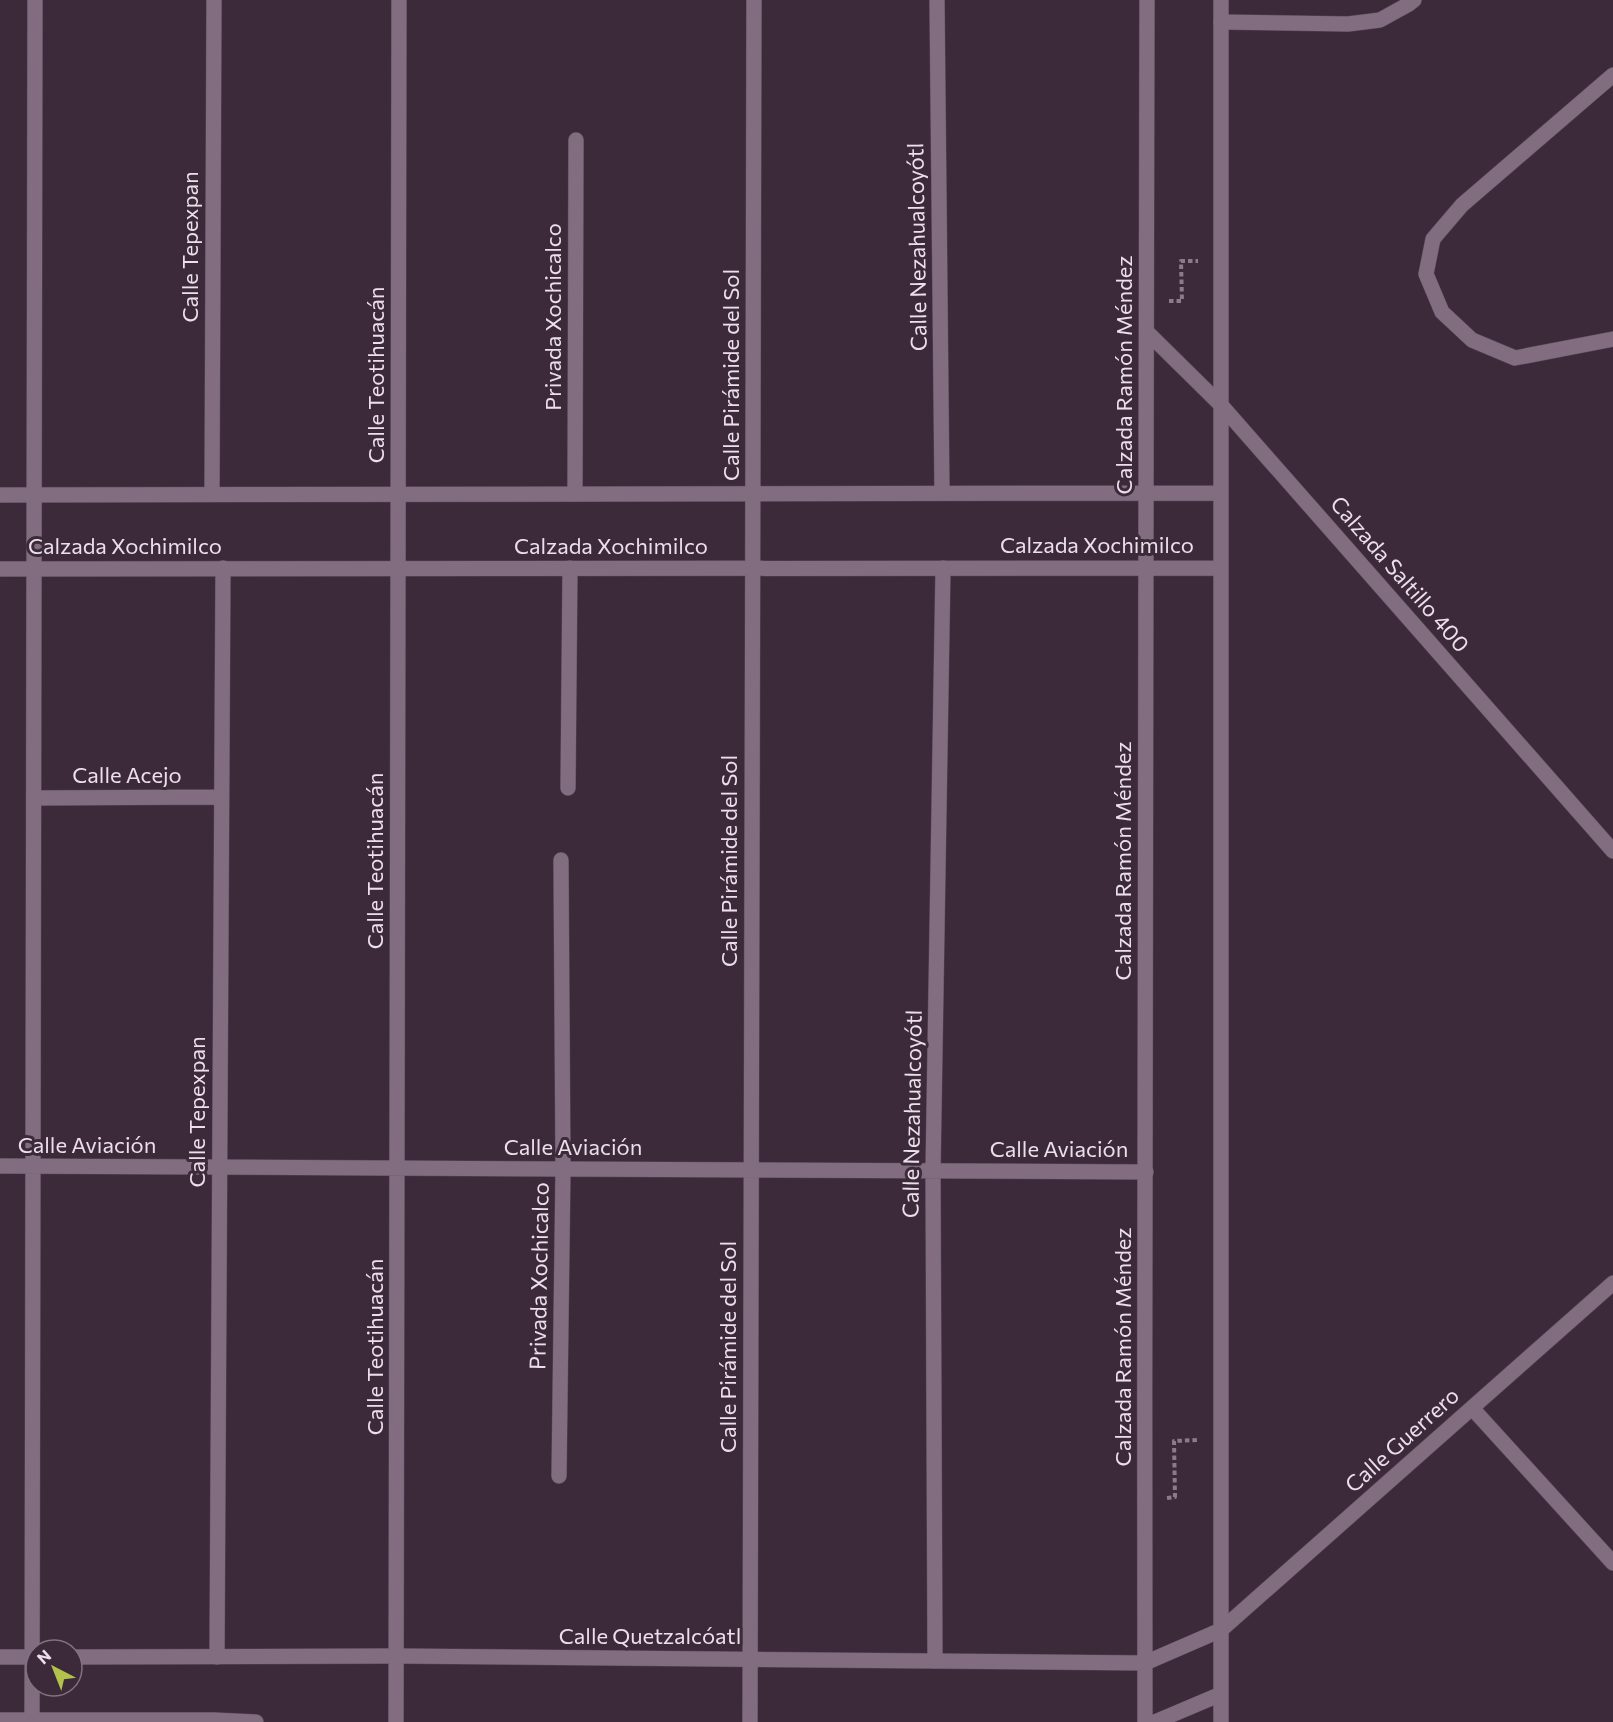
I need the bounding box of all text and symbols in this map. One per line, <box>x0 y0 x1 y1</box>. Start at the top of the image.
street label: Calle Nezahualcoyótl <box>901 143 932 351</box>
street label: Calle Tepexpan <box>176 171 203 323</box>
street label: Privada Xochicalco <box>539 223 566 411</box>
street label: Calzada Ramón Méndez <box>1110 256 1137 494</box>
street label: Calle Pirámide del Sol <box>717 269 744 481</box>
street label: Calle Teotihuacán <box>362 287 389 463</box>
street label: Calzada Saltillo 400 <box>1325 490 1476 657</box>
street label: Calzada Xochimilco <box>1000 531 1194 558</box>
street label: Calzada Xochimilco <box>28 532 222 559</box>
street label: Calzada Xochimilco <box>514 532 708 559</box>
street label: Calzada Ramón Méndez <box>1109 742 1136 980</box>
street label: Calle Pirámide del Sol <box>715 755 742 967</box>
street label: Calle Acejo <box>72 761 182 788</box>
street label: Calle Teotihuacán <box>361 773 388 949</box>
street label: Calle Nezahualcoyótl <box>896 1010 927 1218</box>
street label: Calle Tepexpan <box>183 1036 210 1188</box>
street label: Calle Aviación <box>18 1131 156 1158</box>
street label: Calle Aviación <box>504 1133 642 1160</box>
street label: Calle Aviación <box>990 1135 1128 1162</box>
street label: Privada Xochicalco <box>523 1182 554 1370</box>
street label: Calzada Ramón Méndez <box>1109 1228 1136 1466</box>
street label: Calle Pirámide del Sol <box>714 1241 741 1453</box>
street label: Calle Teotihuacán <box>361 1259 388 1435</box>
street label: Calle Guerrero <box>1339 1381 1464 1498</box>
street label: Calle Quetzalcóatl <box>559 1622 741 1649</box>
north arrow <box>24 1638 84 1698</box>
text: N <box>33 1645 54 1668</box>

